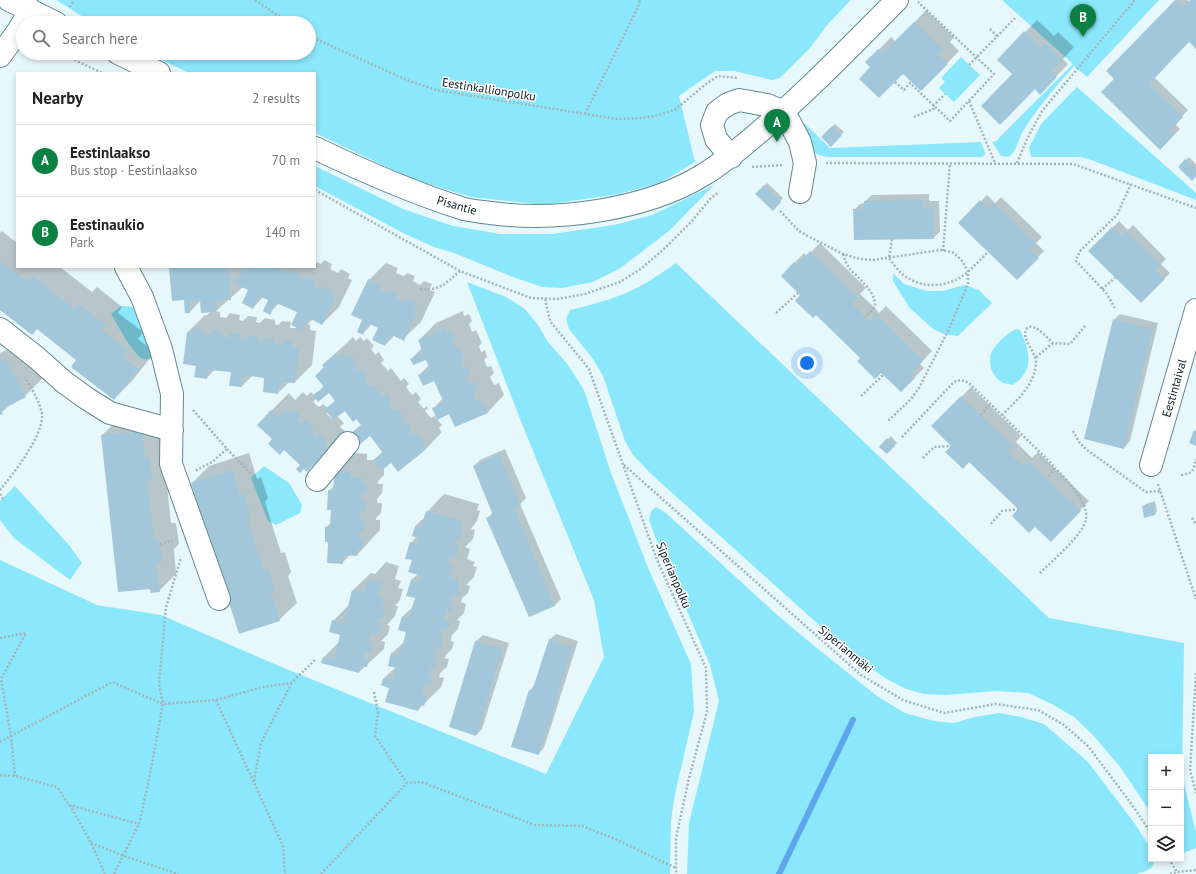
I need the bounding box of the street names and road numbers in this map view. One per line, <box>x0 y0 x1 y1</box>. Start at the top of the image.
street label: Eestinkallionpolku <box>441 74 537 104</box>
street label: Pisantie <box>435 192 479 218</box>
street label: Eestintaival <box>1159 357 1190 419</box>
street label: Siperianpolku <box>653 540 695 610</box>
street label: Siperianmäki <box>816 622 876 676</box>

